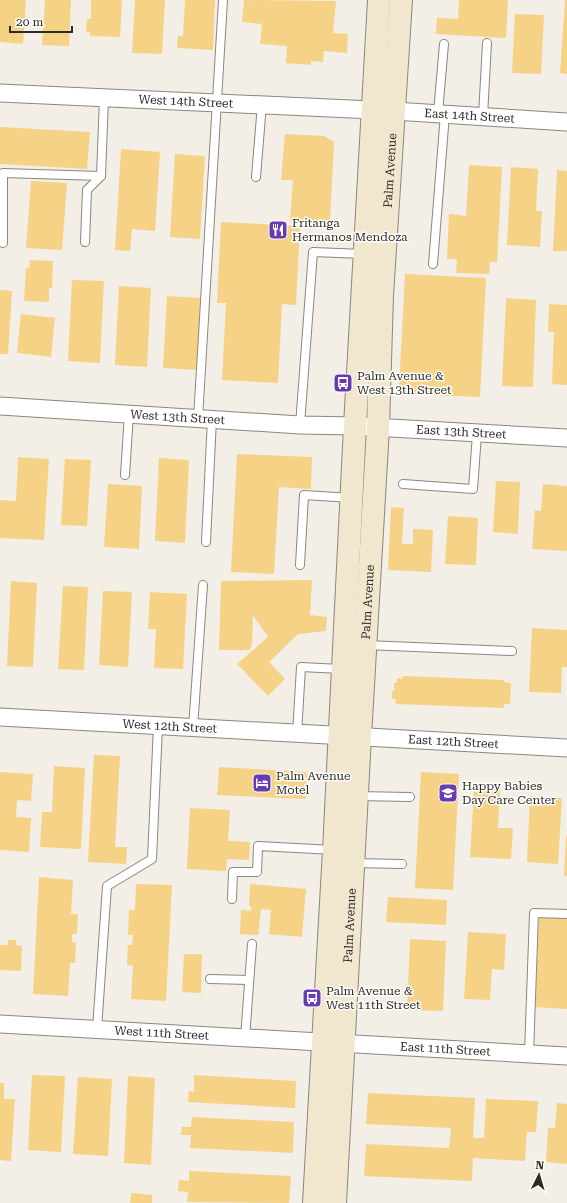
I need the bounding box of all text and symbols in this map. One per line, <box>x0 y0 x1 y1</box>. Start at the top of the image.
scale bar <box>10 8 72 34</box>
text: 20 m <box>16 15 43 29</box>
street label: West 14th Street <box>138 92 234 111</box>
street label: East 14th Street <box>424 106 516 126</box>
street label: Palm Avenue <box>381 132 399 208</box>
place label: Fritanga Hermanos Mendoza <box>292 216 408 244</box>
restaurant icon: Fritanga Hermanos Mendoza <box>267 219 289 241</box>
place label: Palm Avenue & West 13th Street <box>357 369 452 397</box>
bus stop icon: Palm Avenue & West 13th Street <box>332 372 354 394</box>
street label: West 13th Street <box>130 407 226 427</box>
street label: East 13th Street <box>416 422 507 442</box>
street label: Palm Avenue <box>359 564 377 640</box>
street label: West 12th Street <box>122 717 218 736</box>
street label: East 12th Street <box>408 732 500 751</box>
place label: Palm Avenue Motel <box>276 769 351 797</box>
hotel icon: Palm Avenue Motel <box>251 772 273 794</box>
place label: Happy Babies Day Care Center <box>462 779 556 807</box>
school or university icon: Happy Babies Day Care Center <box>437 782 459 804</box>
street label: Palm Avenue <box>341 887 359 963</box>
place label: Palm Avenue & West 11th Street <box>326 984 421 1012</box>
bus stop icon: Palm Avenue & West 11th Street <box>301 987 323 1009</box>
street label: West 11th Street <box>114 1023 210 1043</box>
street label: East 11th Street <box>400 1040 491 1059</box>
north arrow <box>519 1155 559 1195</box>
text: N <box>535 1159 545 1172</box>

